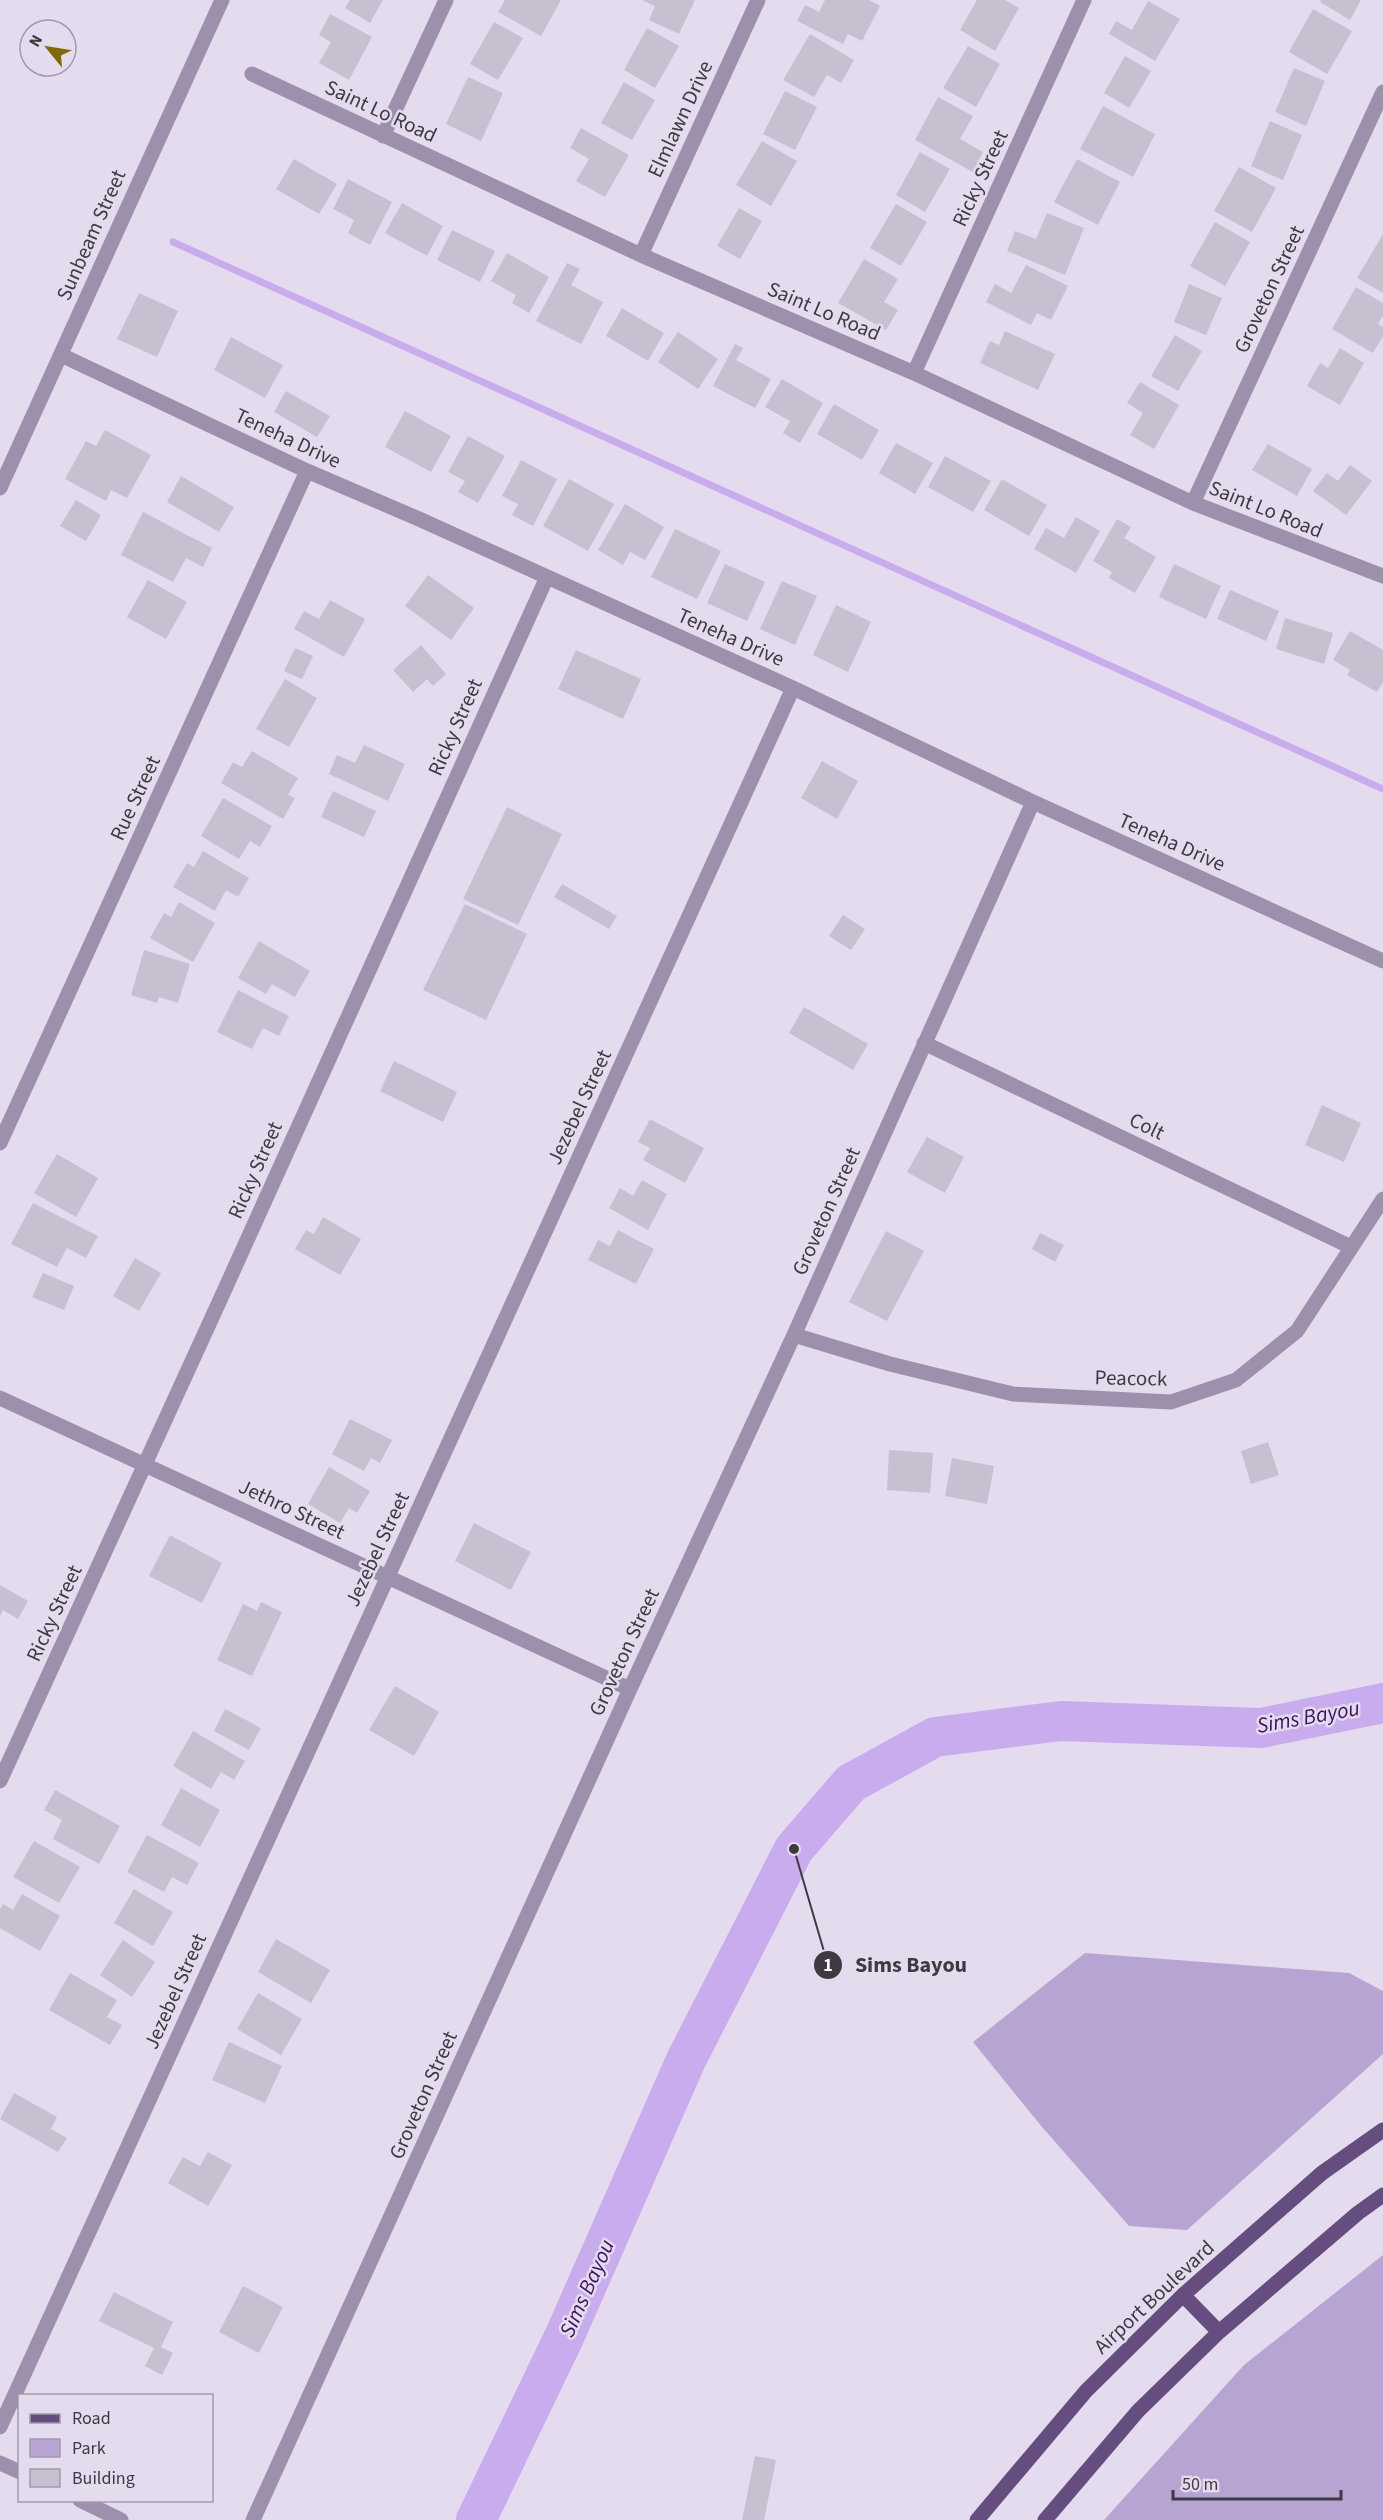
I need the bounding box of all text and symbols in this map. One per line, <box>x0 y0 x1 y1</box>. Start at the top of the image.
north arrow <box>18 18 78 78</box>
text: N <box>24 31 48 51</box>
street label: Elmlawn Drive <box>640 56 720 182</box>
street label: Saint Lo Road <box>320 72 442 150</box>
street label: Ricky Street <box>944 125 1016 231</box>
street label: Sunbeam Street <box>49 165 133 305</box>
street label: Groveton Street <box>1226 220 1312 358</box>
street label: Saint Lo Road <box>763 274 885 348</box>
street label: Teneha Drive <box>230 400 346 476</box>
street label: Saint Lo Road <box>1205 473 1327 545</box>
street label: Teneha Drive <box>673 600 789 674</box>
street label: Ricky Street <box>420 674 490 780</box>
street label: Rue Street <box>102 751 168 845</box>
street label: Teneha Drive <box>1114 805 1230 879</box>
street label: Jezebel Street <box>539 1045 619 1169</box>
street label: Colt <box>1124 1105 1170 1147</box>
street label: Ricky Street <box>220 1117 290 1223</box>
street label: Groveton Street <box>784 1142 868 1280</box>
street label: Peacock <box>1094 1362 1168 1394</box>
street label: Jethro Street <box>234 1471 350 1547</box>
street label: Jezebel Street <box>337 1487 417 1611</box>
street label: Ricky Street <box>18 1560 90 1666</box>
street label: Groveton Street <box>581 1583 667 1721</box>
water label: Sims Bayou <box>1254 1692 1362 1742</box>
street label: Jezebel Street <box>136 1928 214 2054</box>
callout: Sims Bayou <box>813 1945 979 1985</box>
text: Sims Bayou <box>855 1949 967 1981</box>
text: 1 <box>823 1953 833 1978</box>
street label: Groveton Street <box>381 2026 465 2164</box>
street label: Airport Boulevard <box>1087 2233 1221 2361</box>
water label: Sims Bayou <box>551 2234 623 2342</box>
legend <box>18 2394 213 2502</box>
text: Road <box>72 2406 111 2431</box>
text: Park <box>72 2436 106 2461</box>
scale bar <box>1173 2463 1341 2501</box>
text: Building <box>72 2466 135 2491</box>
text: 50 m <box>1182 2472 1218 2497</box>

